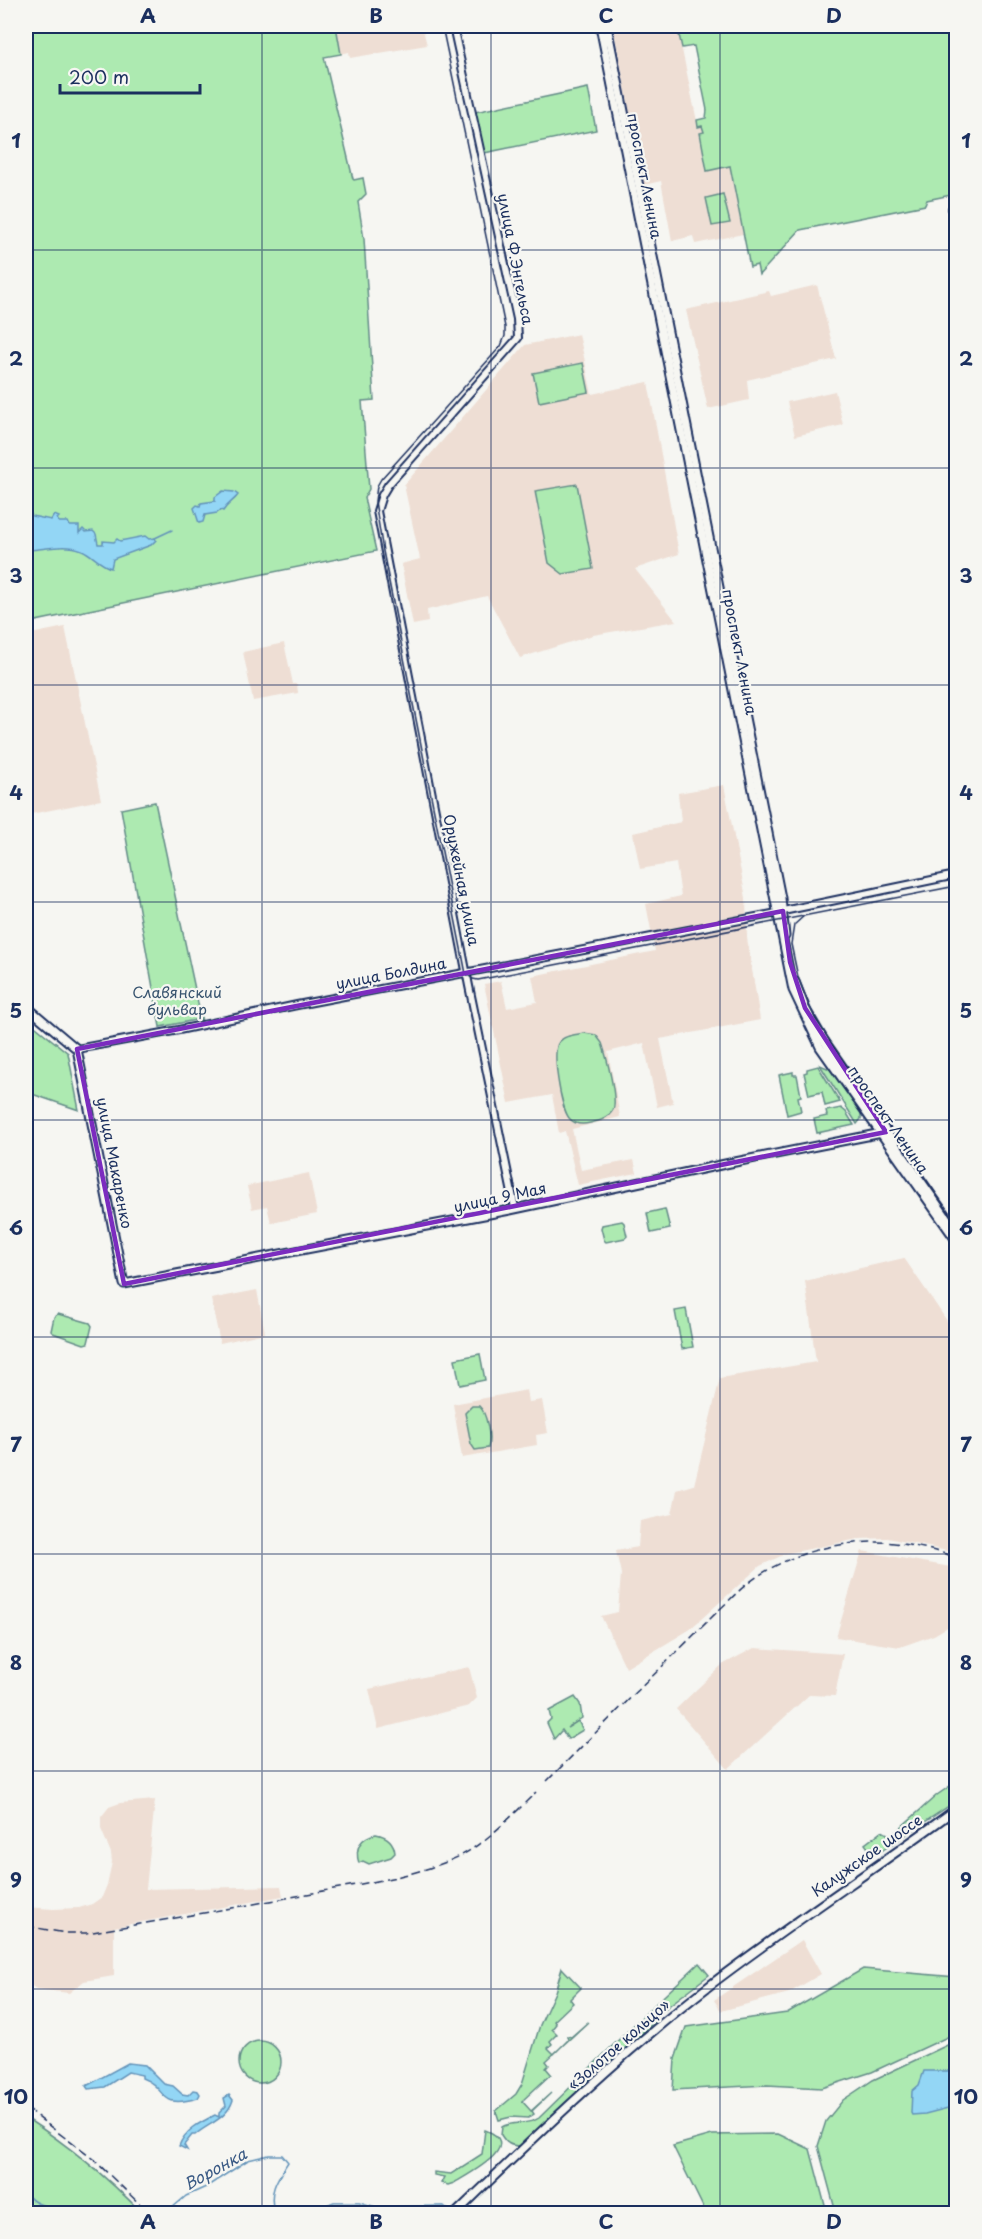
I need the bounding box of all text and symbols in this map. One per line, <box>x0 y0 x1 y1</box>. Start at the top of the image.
text: A <box>140 0 156 30</box>
text: B <box>369 0 383 30</box>
text: C <box>598 0 614 30</box>
text: D <box>826 0 842 30</box>
scale bar <box>60 57 200 95</box>
text: 200 m <box>69 63 129 90</box>
street label: проспект Ленина <box>622 111 669 241</box>
text: 1 <box>11 125 21 155</box>
text: 1 <box>961 125 971 155</box>
street label: улица Ф.Энгельса <box>492 191 541 327</box>
text: 2 <box>9 343 23 373</box>
text: 2 <box>959 343 973 373</box>
text: 3 <box>9 560 23 590</box>
text: 3 <box>959 560 973 590</box>
street label: проспект Ленина <box>717 587 764 717</box>
text: 4 <box>9 777 23 807</box>
text: 4 <box>959 777 973 807</box>
street label: Оружейная улица <box>438 812 487 948</box>
street label: улица Болдина <box>334 950 448 994</box>
park label: Славянский бульвар <box>132 980 222 1020</box>
text: 5 <box>10 995 22 1025</box>
text: 5 <box>960 995 972 1025</box>
street label: проспект Ленина <box>843 1060 936 1179</box>
street label: улица Макаренко <box>91 1095 139 1230</box>
street label: улица 9 Мая <box>451 1175 548 1218</box>
text: 6 <box>9 1212 23 1242</box>
text: 6 <box>959 1212 973 1242</box>
text: 7 <box>10 1429 22 1459</box>
text: 7 <box>960 1429 972 1459</box>
text: 8 <box>10 1647 22 1677</box>
text: 8 <box>960 1647 972 1677</box>
street label: Калужское шоссе <box>806 1808 926 1902</box>
text: 9 <box>10 1864 22 1894</box>
text: 9 <box>960 1864 972 1894</box>
street label: «Золотое кольцо» <box>562 1992 675 2095</box>
text: 10 <box>4 2081 28 2111</box>
text: 10 <box>954 2081 978 2111</box>
water label: Воронка <box>179 2141 251 2195</box>
text: A <box>140 2206 156 2236</box>
text: B <box>369 2206 383 2236</box>
text: C <box>598 2206 614 2236</box>
text: D <box>826 2206 842 2236</box>

